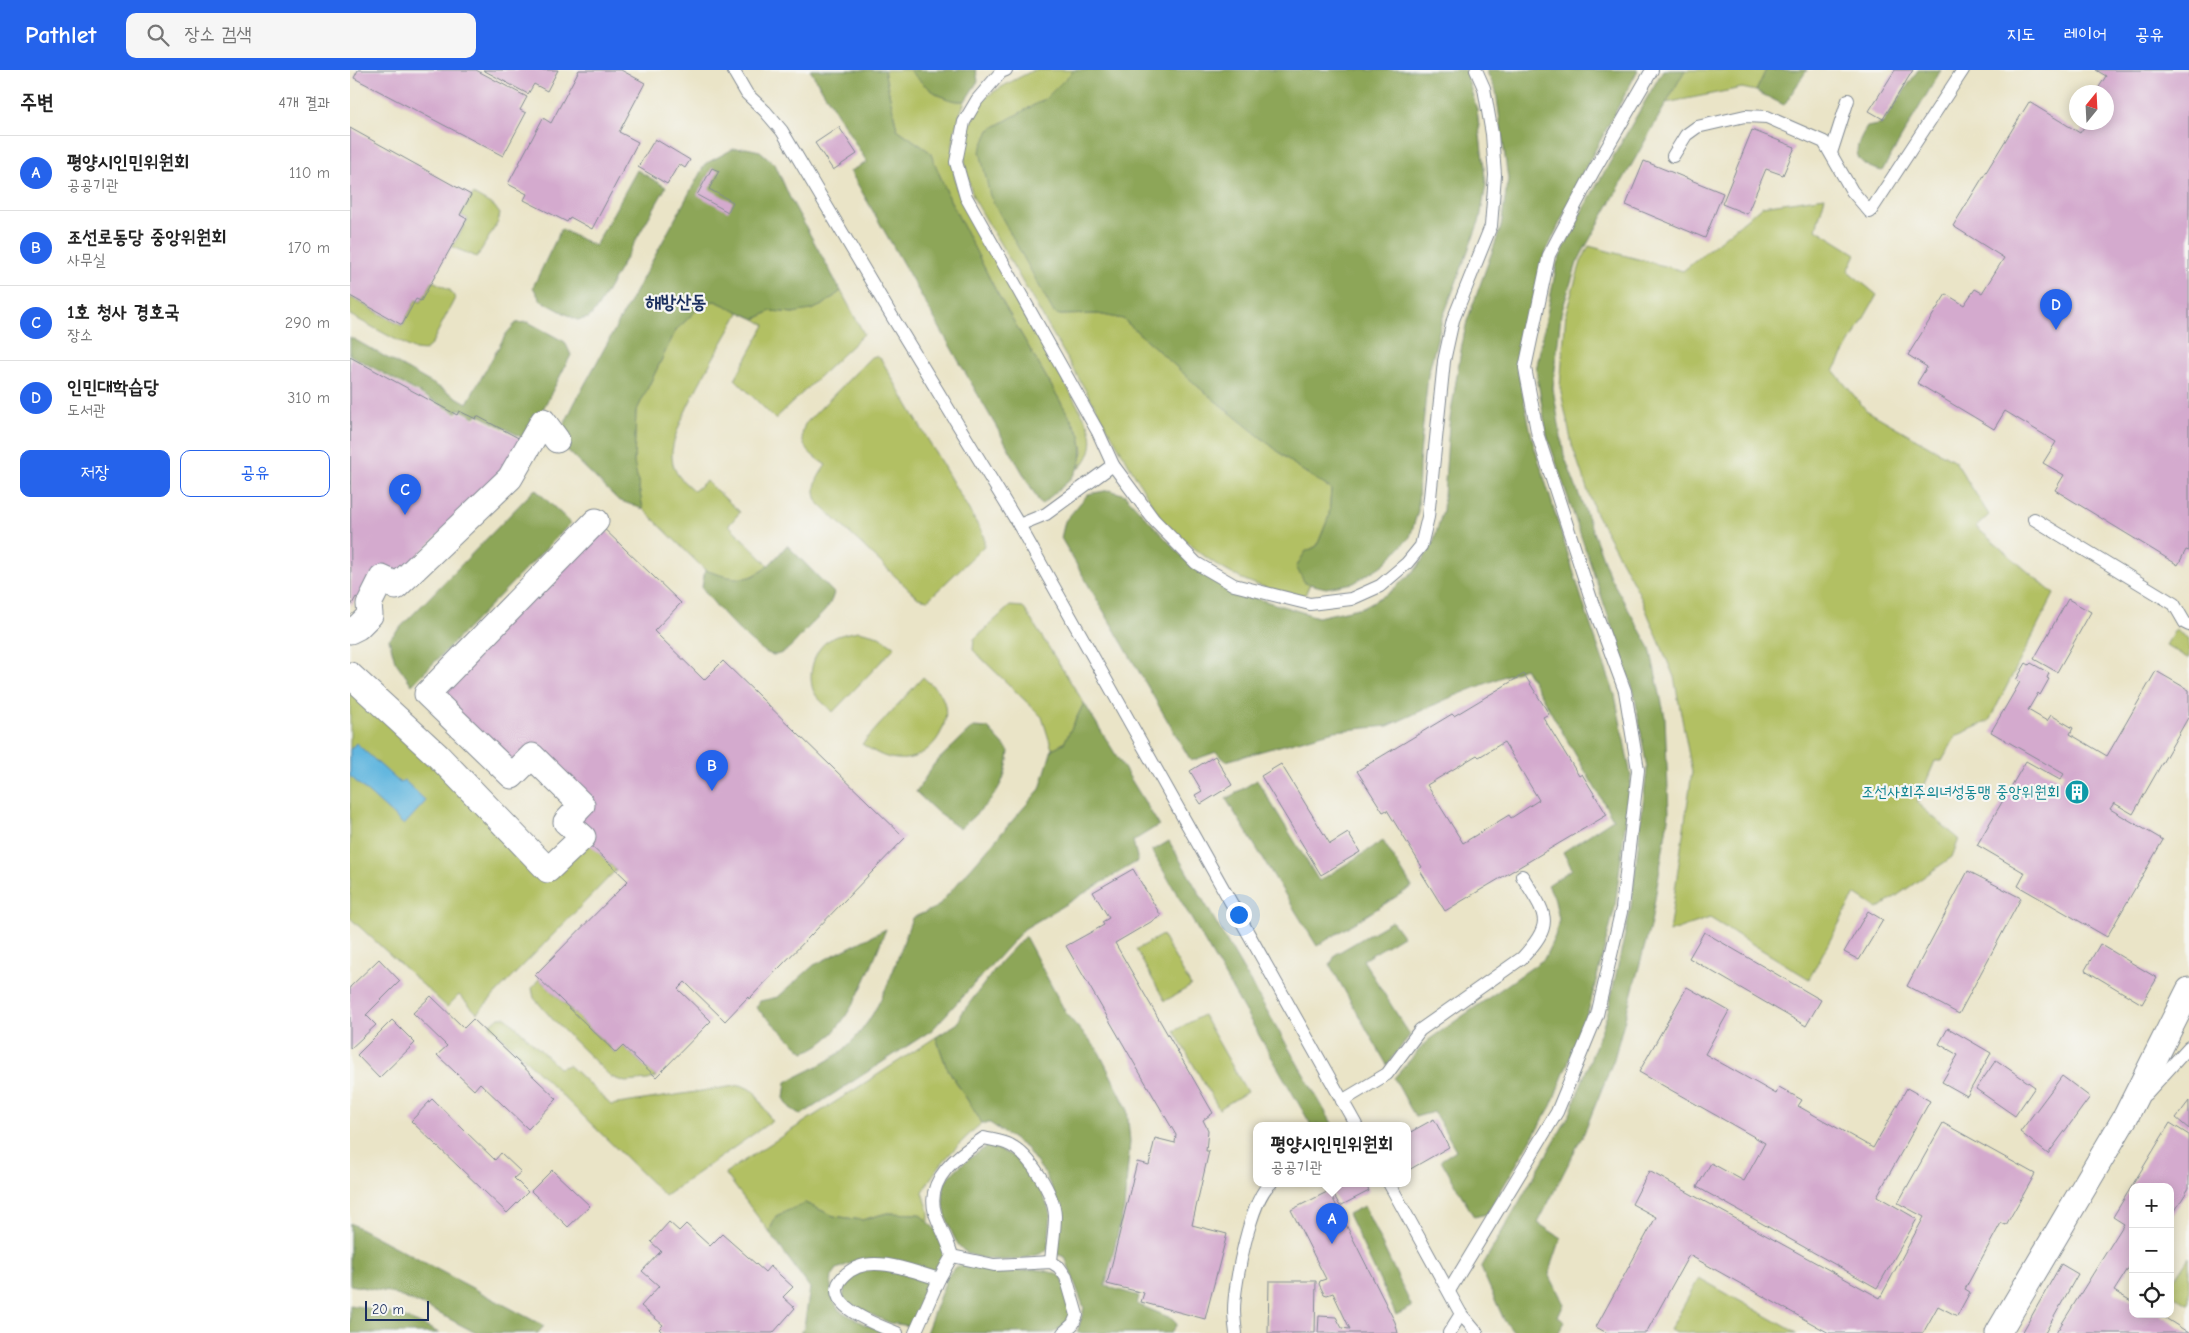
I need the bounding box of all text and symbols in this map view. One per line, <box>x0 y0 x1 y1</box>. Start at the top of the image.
search box <box>126 13 476 58</box>
text: Pathlet <box>25 21 96 49</box>
icon: search <box>144 21 172 49</box>
text: 장소 검색 <box>184 23 252 45</box>
text: 지도 <box>2007 24 2036 45</box>
text: 레이어 <box>2064 24 2107 45</box>
text: 공유 <box>2135 24 2164 45</box>
north arrow <box>2069 85 2114 130</box>
text: 주변 <box>20 90 54 114</box>
text: 4개 결과 <box>278 94 330 112</box>
text: 평양시인민위원회 <box>67 151 189 173</box>
text: A <box>32 164 40 182</box>
text: 110 m <box>289 164 330 182</box>
text: 공공기관 <box>67 176 119 194</box>
text: 조선로동당 중앙위원회 <box>67 226 227 248</box>
text: B <box>31 239 41 257</box>
text: 170 m <box>288 239 330 257</box>
text: 사무실 <box>67 251 106 269</box>
pin: D <box>2040 289 2072 330</box>
district label: 해방산동 <box>644 291 707 313</box>
text: 1호 청사 경호국 <box>67 301 180 323</box>
text: C <box>31 314 41 332</box>
text: 290 m <box>285 314 330 332</box>
text: 장소 <box>67 326 93 344</box>
text: 인민대학습당 <box>67 376 159 398</box>
text: D <box>31 389 41 407</box>
text: 310 m <box>287 389 330 407</box>
text: 도서관 <box>67 401 106 419</box>
button: 저장 <box>20 450 170 497</box>
button: 공유 <box>180 450 330 497</box>
pin: C <box>389 474 421 515</box>
pin: B <box>696 750 728 791</box>
building icon: 조선사회주의녀성동맹 중앙위원회 <box>2064 779 2090 805</box>
place label: 조선사회주의녀성동맹 중앙위원회 <box>1862 783 2060 801</box>
your location <box>1226 902 1252 928</box>
popup <box>1253 1122 1411 1187</box>
text: 평양시인민위원회 <box>1271 1133 1393 1155</box>
text: 공공기관 <box>1271 1158 1322 1176</box>
map controls <box>2129 1183 2174 1318</box>
button: + <box>2129 1183 2174 1228</box>
pin: A <box>1316 1203 1348 1244</box>
button: − <box>2129 1228 2174 1273</box>
button: locate <box>2129 1273 2174 1318</box>
scale bar <box>365 1298 429 1321</box>
text: 20 m <box>372 1301 404 1318</box>

